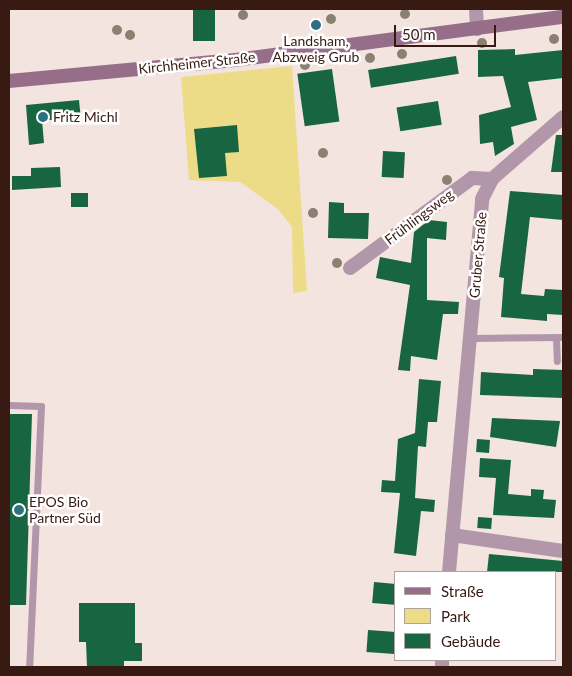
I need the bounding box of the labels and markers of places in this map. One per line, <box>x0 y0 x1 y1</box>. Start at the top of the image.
marker: Landsham, Abzweig Grub <box>310 19 322 31</box>
place label: Landsham, Abzweig Grub <box>273 33 359 65</box>
place label: Fritz Michl <box>53 109 118 125</box>
marker: Fritz Michl <box>37 111 49 123</box>
place label: EPOS Bio Partner Süd <box>29 494 101 526</box>
marker: EPOS Bio Partner Süd <box>13 504 25 516</box>

